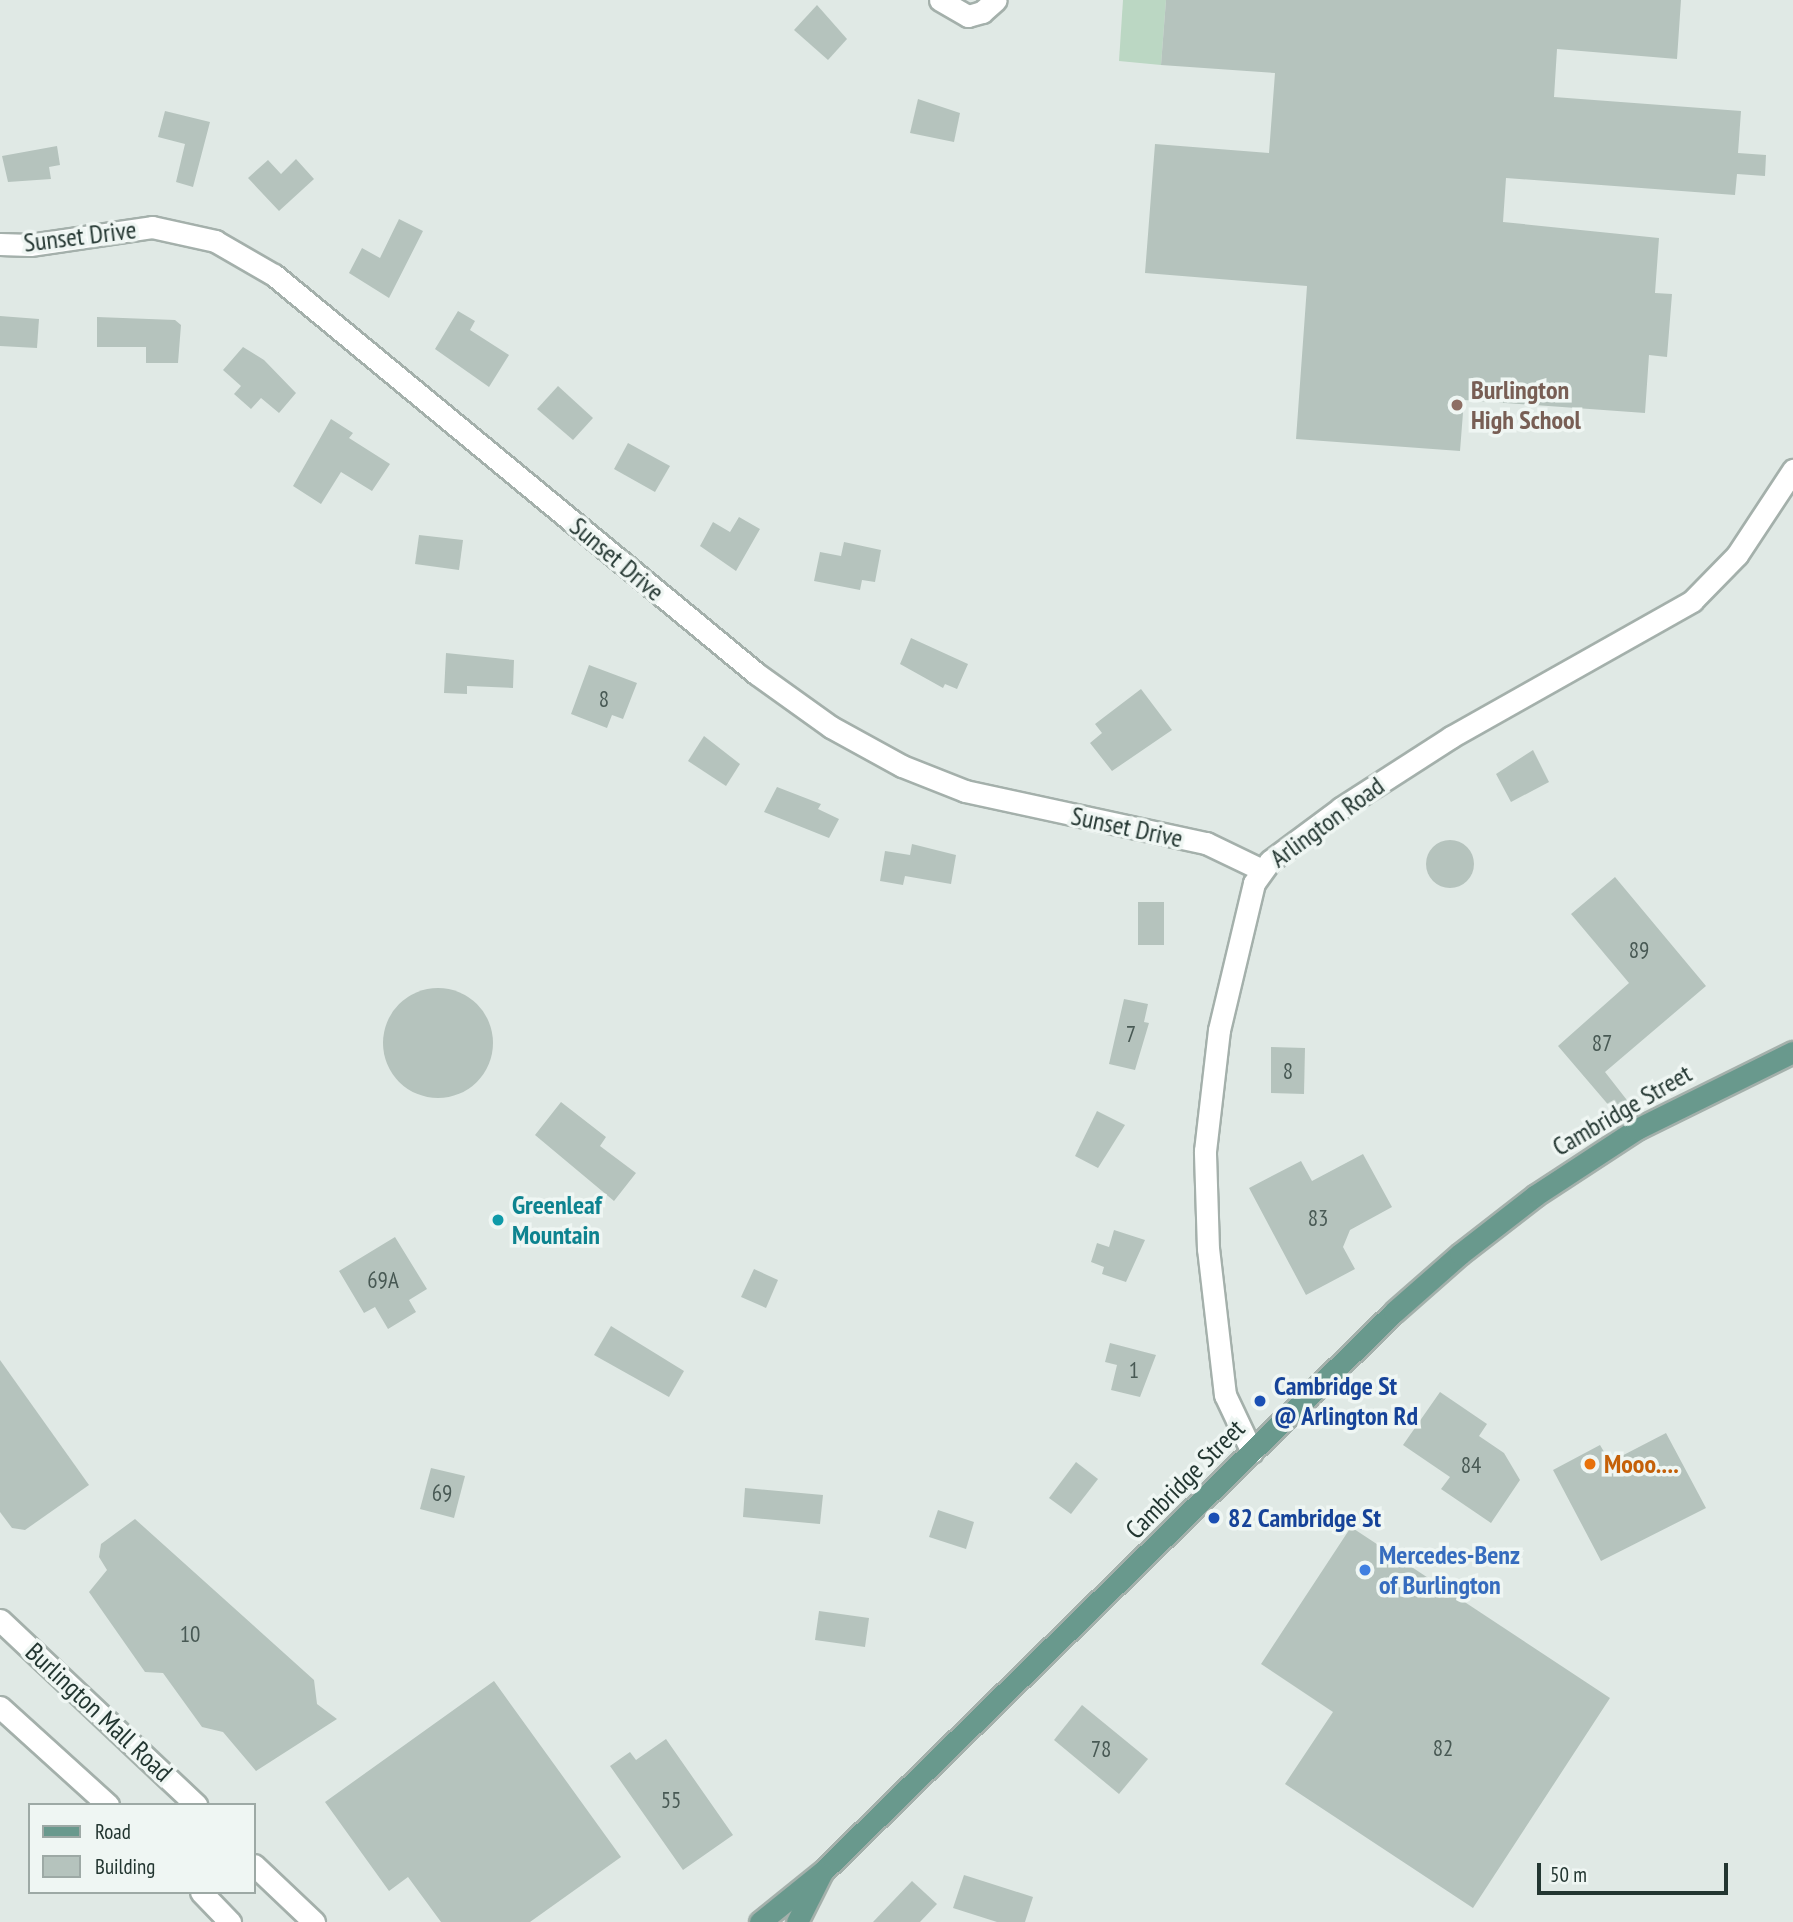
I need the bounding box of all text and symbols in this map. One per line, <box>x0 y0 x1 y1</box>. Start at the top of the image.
street label: Sunset Drive <box>22 214 138 258</box>
place label: Burlington High School <box>1471 374 1581 436</box>
marker: Burlington High School <box>1449 397 1465 413</box>
street label: Sunset Drive <box>564 511 670 607</box>
house number: 8 <box>599 685 609 713</box>
street label: Arlington Road <box>1264 770 1390 874</box>
street label: Sunset Drive <box>1068 800 1186 854</box>
house number: 89 <box>1629 936 1649 964</box>
house number: 7 <box>1126 1020 1136 1048</box>
house number: 87 <box>1592 1029 1612 1057</box>
house number: 8 <box>1283 1057 1293 1085</box>
street label: Cambridge Street <box>1547 1058 1697 1162</box>
place label: Greenleaf Mountain <box>512 1189 602 1250</box>
house number: 83 <box>1308 1204 1328 1232</box>
marker: Greenleaf Mountain <box>490 1212 506 1228</box>
house number: 69A <box>367 1266 399 1294</box>
house number: 1 <box>1129 1356 1139 1384</box>
place label: Cambridge St @ Arlington Rd <box>1274 1370 1419 1432</box>
marker: Cambridge St @ Arlington Rd <box>1252 1393 1268 1409</box>
street label: Cambridge Street <box>1119 1413 1251 1545</box>
place label: Mooo.... <box>1604 1448 1679 1480</box>
house number: 84 <box>1461 1451 1481 1479</box>
marker: Mooo.... <box>1582 1456 1598 1472</box>
house number: 69 <box>432 1479 452 1507</box>
place label: 82 Cambridge St <box>1228 1502 1381 1534</box>
marker: 82 Cambridge St <box>1206 1510 1222 1526</box>
place label: Mercedes-Benz of Burlington <box>1379 1539 1520 1600</box>
marker: Mercedes-Benz of Burlington <box>1357 1562 1373 1578</box>
house number: 10 <box>180 1620 200 1648</box>
street label: Burlington Mall Road <box>19 1636 179 1788</box>
house number: 82 <box>1433 1734 1453 1762</box>
house number: 78 <box>1091 1735 1111 1763</box>
house number: 55 <box>661 1786 681 1814</box>
legend <box>28 1803 256 1894</box>
text: Road <box>95 1818 131 1845</box>
scale bar <box>1541 1848 1732 1892</box>
text: Building <box>95 1853 155 1880</box>
text: 50 m <box>1550 1861 1587 1888</box>

